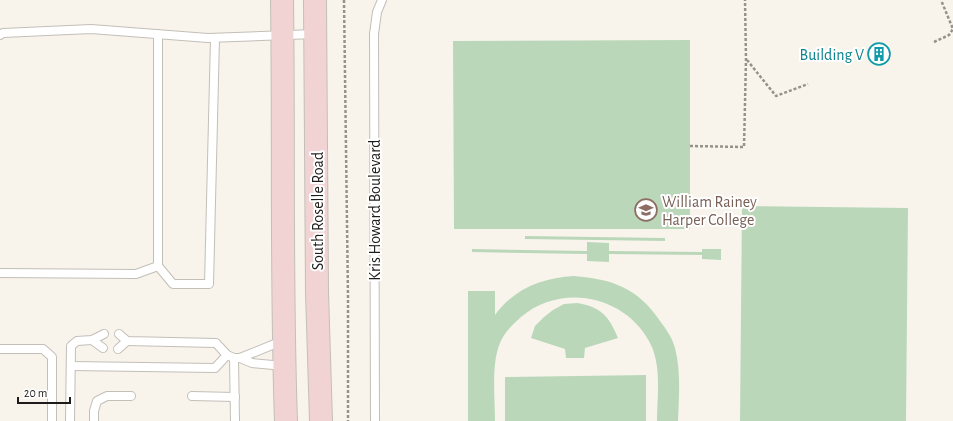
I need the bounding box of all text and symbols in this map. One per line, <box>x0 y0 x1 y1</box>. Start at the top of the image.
building icon: Building V <box>866 41 892 67</box>
place label: Building V <box>800 47 864 63</box>
street label: Kris Howard Boulevard <box>367 139 383 281</box>
street label: South Roselle Road <box>310 152 326 270</box>
place label: William Rainey Harper College <box>662 194 757 228</box>
school or university icon: William Rainey Harper College <box>633 197 659 223</box>
scale bar <box>18 379 70 405</box>
text: 20 m <box>24 387 47 399</box>

